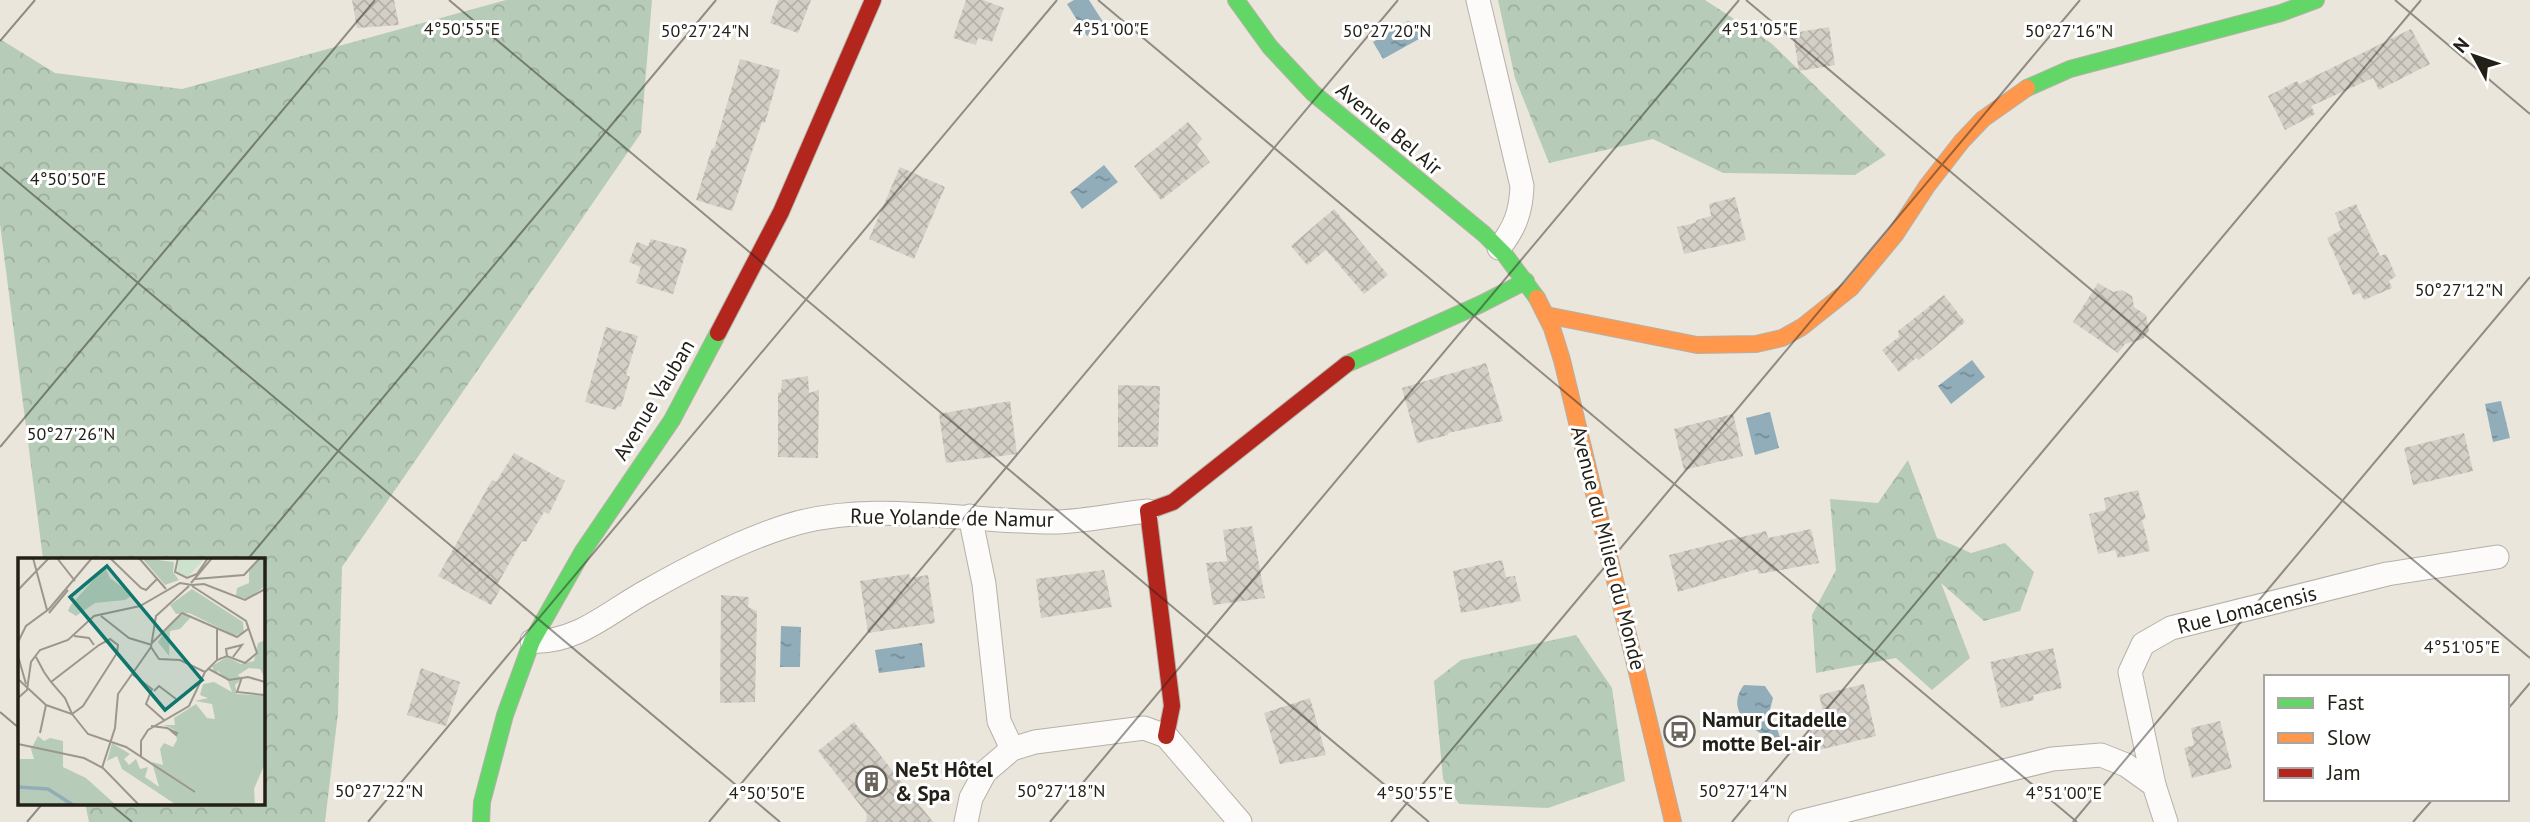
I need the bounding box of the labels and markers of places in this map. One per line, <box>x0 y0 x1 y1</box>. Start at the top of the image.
place label: Namur Citadelle motte Bel-air <box>1702 706 1847 757</box>
bus stop icon: Namur Citadelle motte Bel-air <box>1662 715 1696 749</box>
place label: Ne5t Hôtel & Spa <box>895 756 994 807</box>
building icon: Ne5t Hôtel & Spa <box>855 765 889 799</box>

